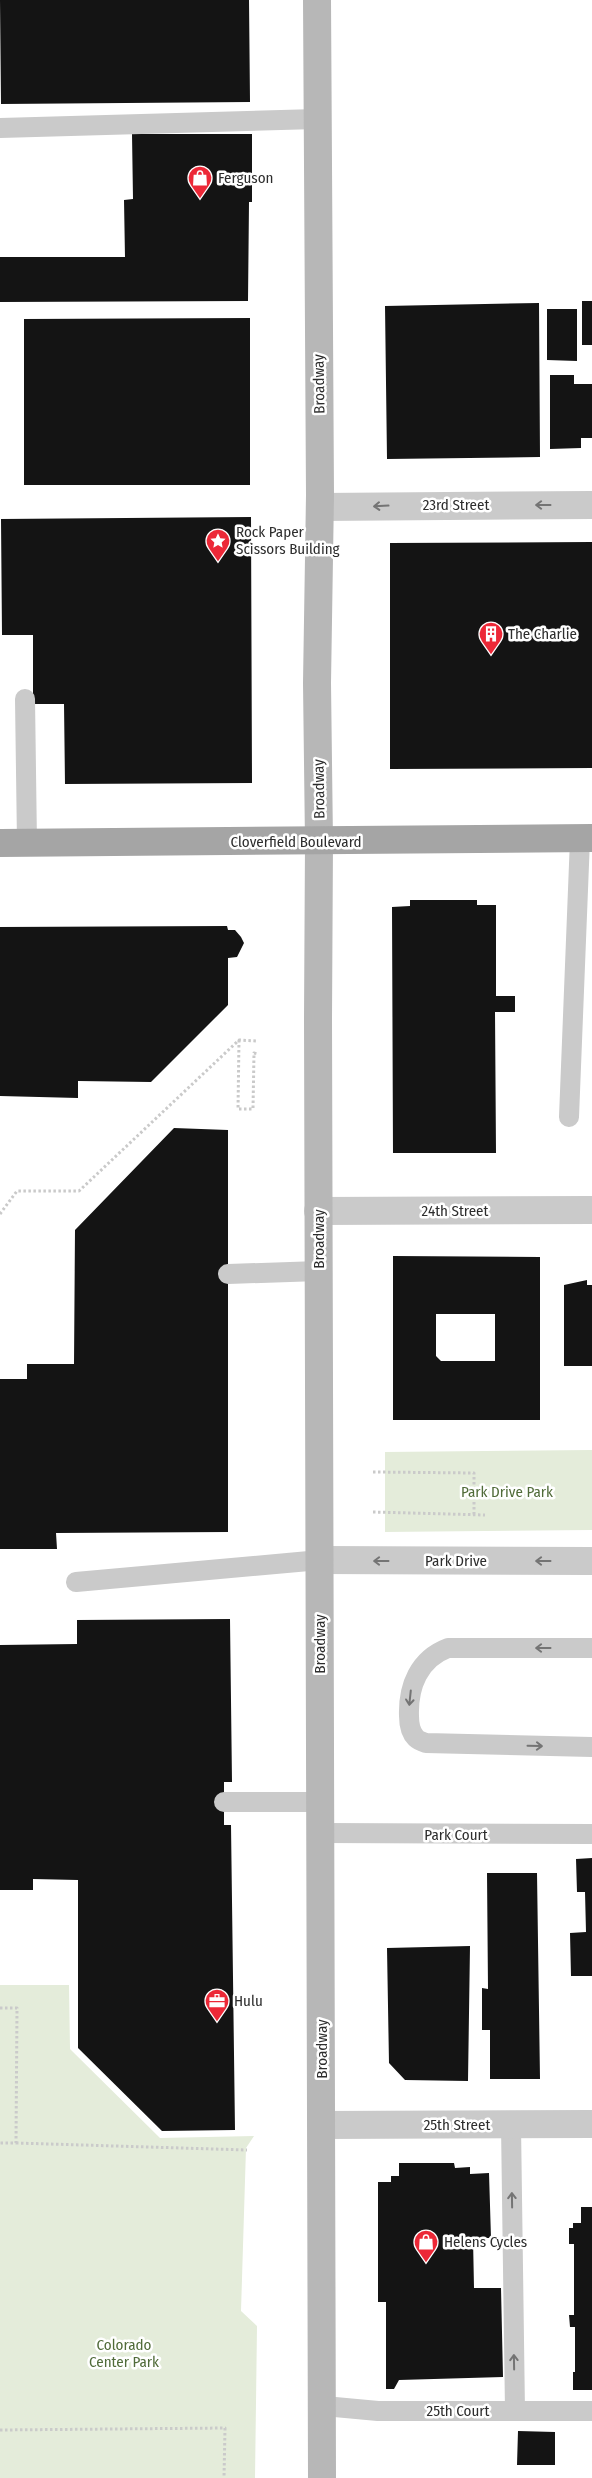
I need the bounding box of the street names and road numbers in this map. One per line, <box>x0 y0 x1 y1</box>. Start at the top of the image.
street label: Broadway <box>309 354 329 414</box>
street label: 23rd Street <box>423 496 489 514</box>
street label: Broadway <box>309 759 329 819</box>
street label: Cloverfield Boulevard <box>231 833 362 851</box>
street label: 24th Street <box>422 1202 488 1220</box>
street label: Broadway <box>310 1209 328 1269</box>
street label: Park Drive <box>425 1552 487 1570</box>
street label: Broadway <box>311 1614 329 1674</box>
street label: Park Court <box>424 1826 488 1844</box>
street label: Broadway <box>313 2019 331 2079</box>
street label: 25th Street <box>424 2116 490 2134</box>
street label: 25th Court <box>427 2402 490 2420</box>

